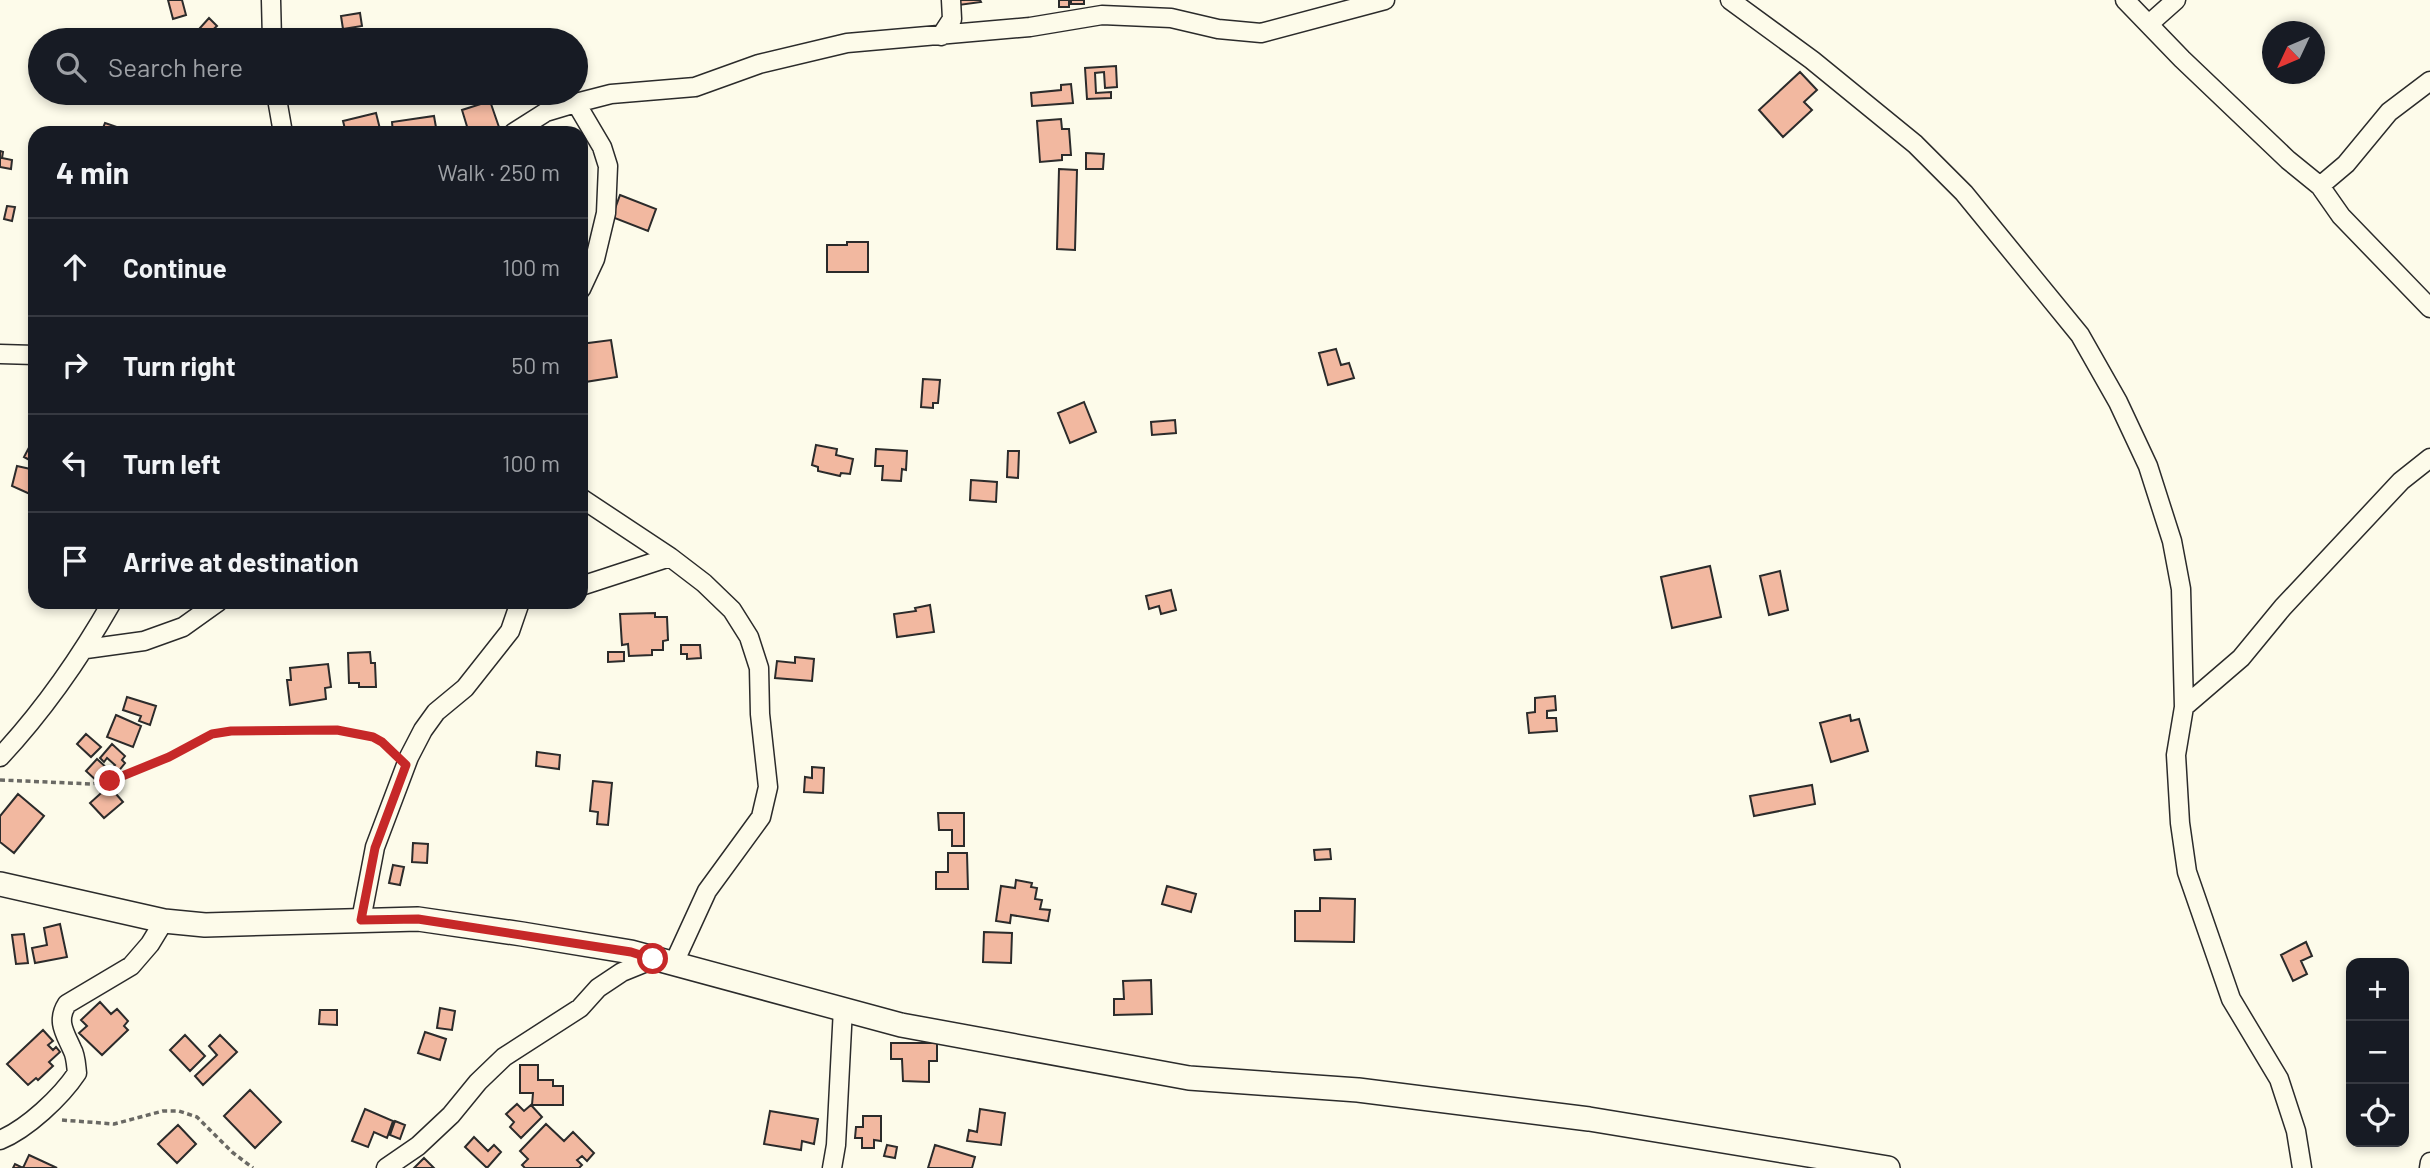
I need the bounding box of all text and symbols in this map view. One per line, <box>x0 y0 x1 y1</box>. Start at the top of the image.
north arrow <box>2262 21 2325 84</box>
search box <box>28 28 588 105</box>
icon: search <box>52 48 90 86</box>
text: Search here <box>108 51 243 82</box>
text: 4 min <box>56 154 129 190</box>
text: Walk · 250 m <box>438 158 560 186</box>
icon: ahead <box>56 248 94 286</box>
text: Continue <box>123 252 227 283</box>
text: 100 m <box>502 253 560 281</box>
icon: right <box>56 346 94 384</box>
text: Turn right <box>123 350 236 381</box>
text: 50 m <box>512 351 560 379</box>
icon: left <box>56 444 94 482</box>
text: Turn left <box>123 448 221 479</box>
text: 100 m <box>502 449 560 477</box>
icon: arrive <box>56 542 94 580</box>
text: Arrive at destination <box>123 546 359 577</box>
route end <box>94 765 125 796</box>
route start <box>637 943 668 974</box>
map controls <box>2346 958 2409 1147</box>
button: + <box>2346 958 2409 1021</box>
button: − <box>2346 1021 2409 1084</box>
button: locate <box>2346 1084 2409 1147</box>

